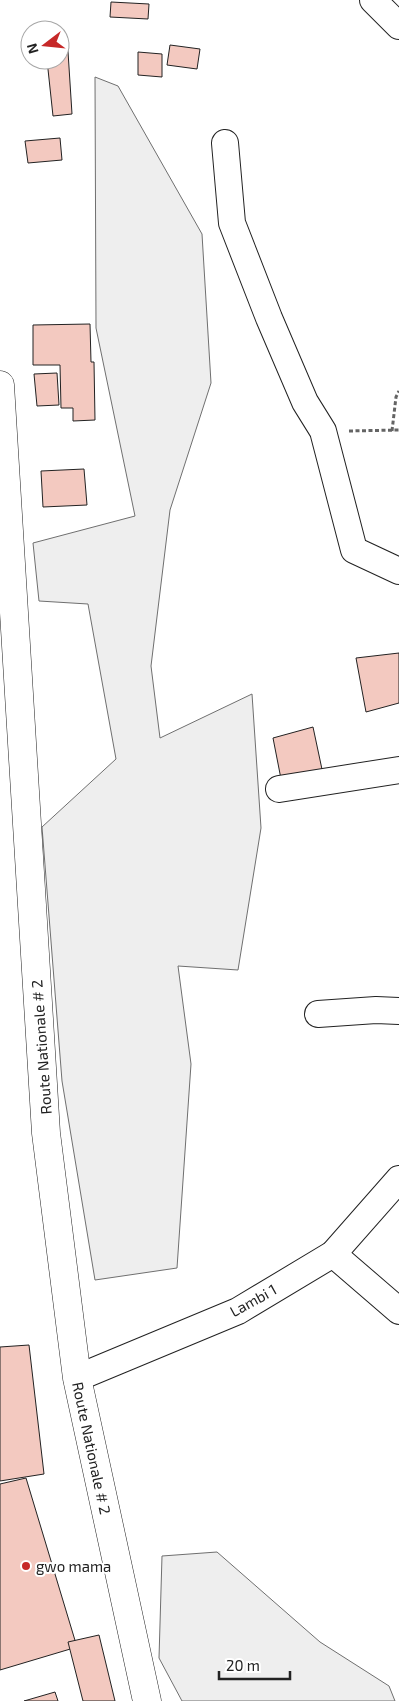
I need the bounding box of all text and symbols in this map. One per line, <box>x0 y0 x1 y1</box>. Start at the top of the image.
north arrow <box>20 20 70 70</box>
text: N <box>22 42 42 56</box>
street label: Route Nationale # 2 <box>27 979 55 1115</box>
street label: Lambi 1 <box>226 1280 280 1320</box>
street label: Route Nationale # 2 <box>69 1380 115 1516</box>
place label: gwo mama <box>36 1557 111 1575</box>
marker: gwo mama <box>20 1560 32 1572</box>
scale bar <box>219 1648 290 1680</box>
text: 20 m <box>226 1656 260 1674</box>

